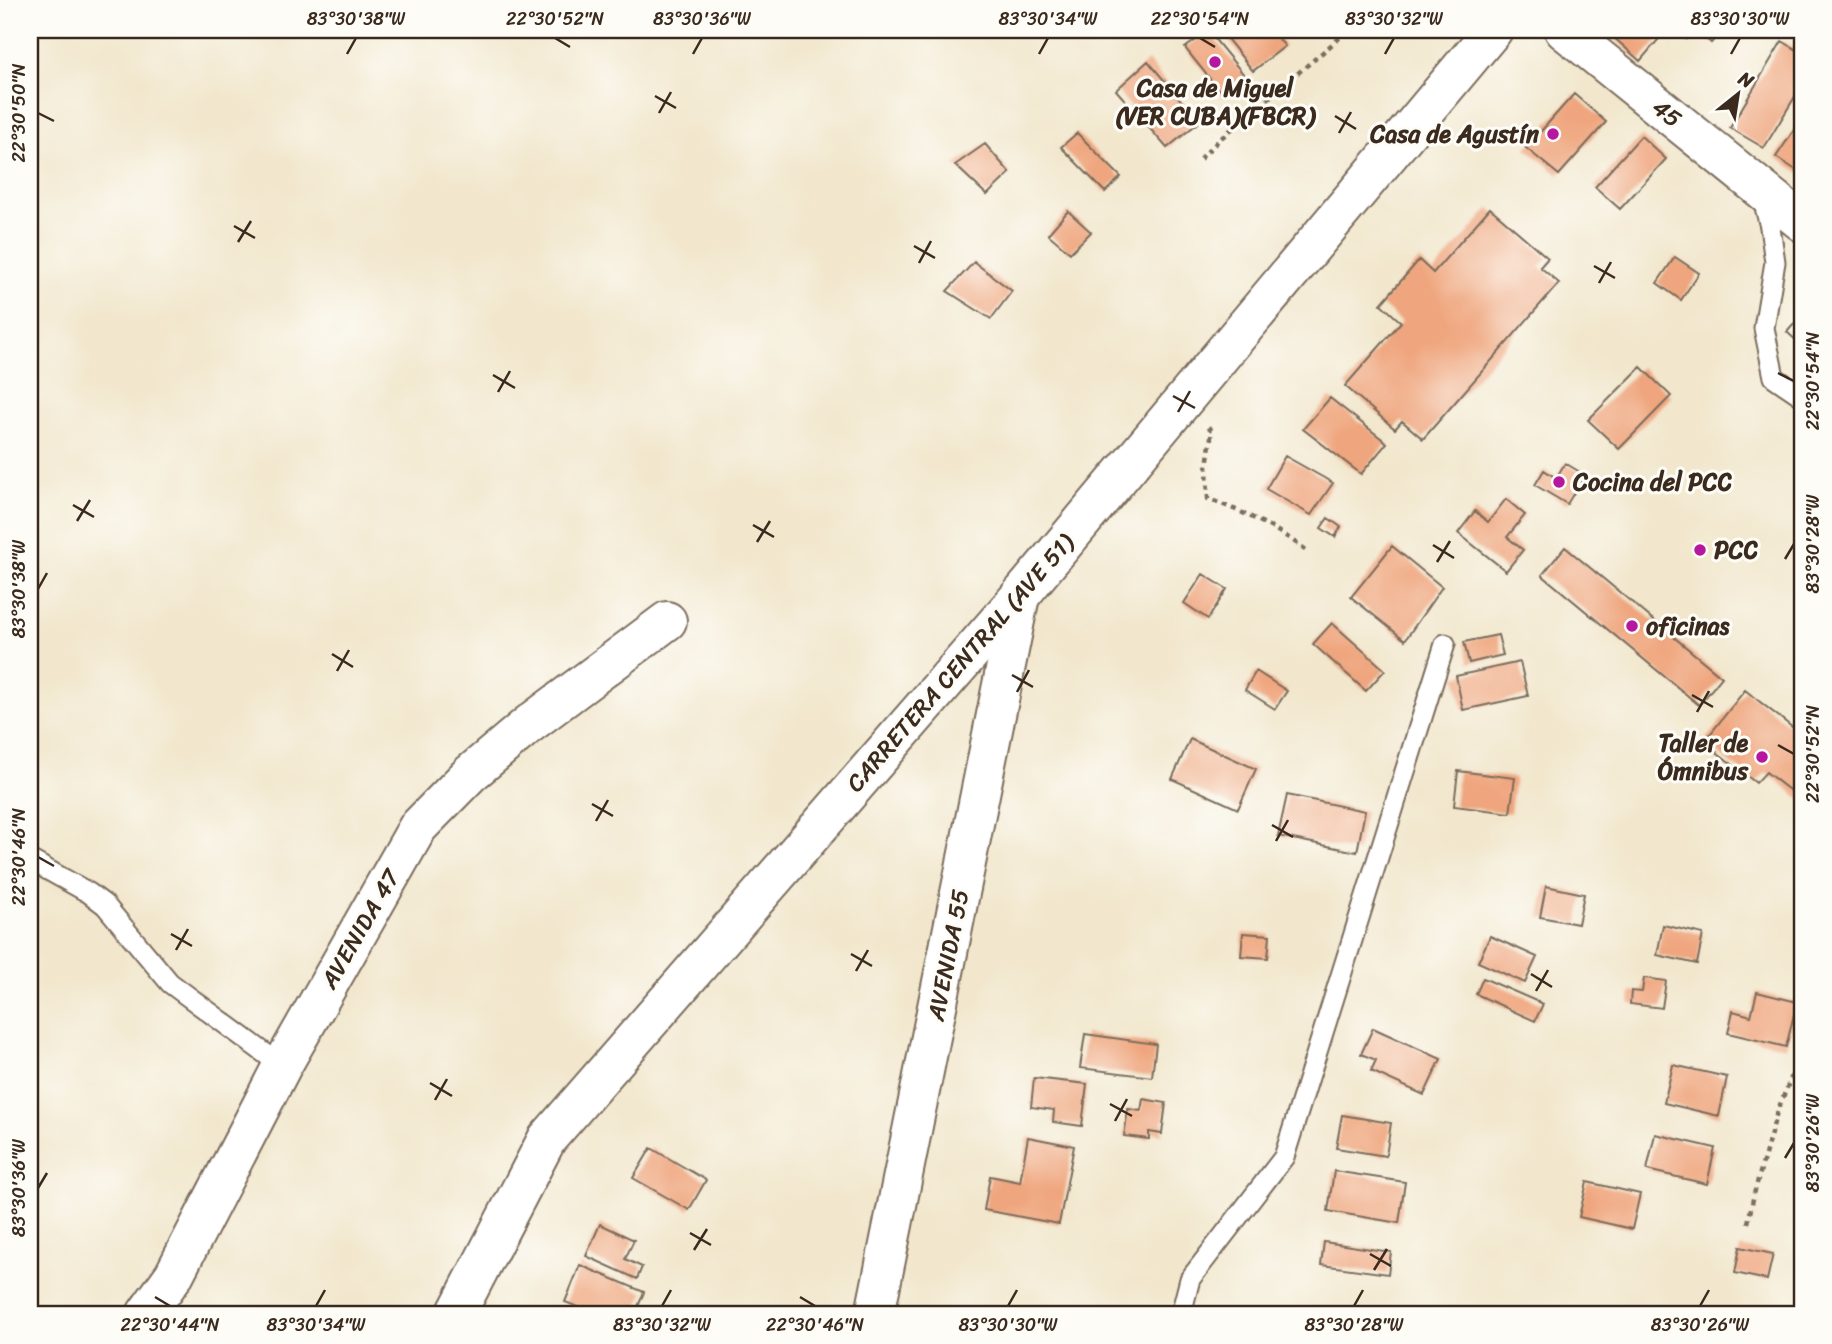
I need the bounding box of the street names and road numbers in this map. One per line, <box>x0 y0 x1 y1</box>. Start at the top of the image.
street label: 45 <box>1642 87 1692 139</box>
street label: CARRETERA CENTRAL (AVE 51) <box>835 523 1086 802</box>
street label: AVENIDA 47 <box>308 860 412 998</box>
street label: AVENIDA 55 <box>914 886 981 1025</box>

